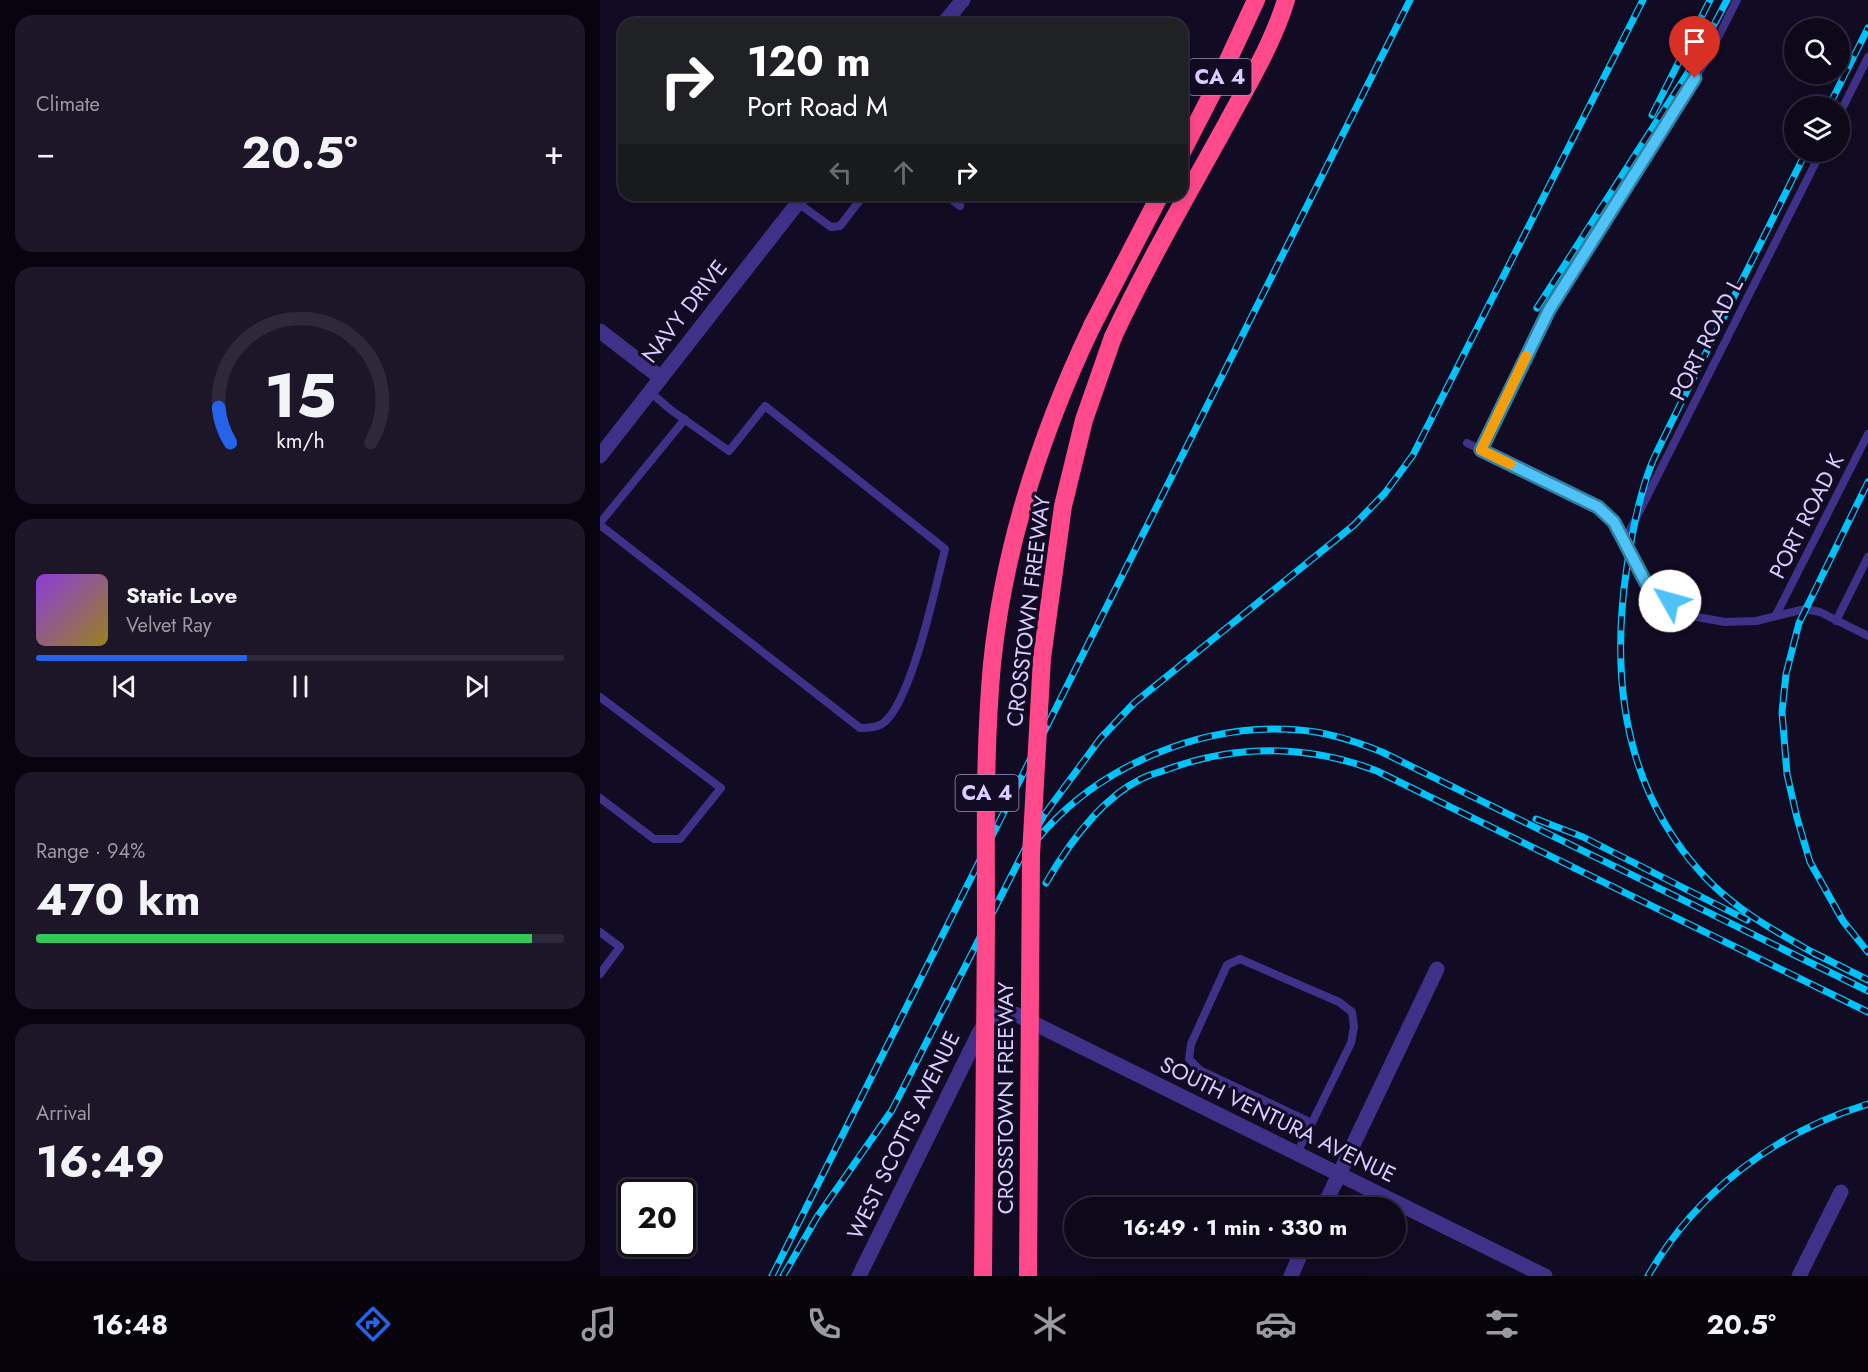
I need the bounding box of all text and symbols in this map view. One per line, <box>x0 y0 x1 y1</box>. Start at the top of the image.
pin <box>1669 16 1720 78</box>
map controls <box>1784 18 1850 162</box>
button: search <box>1784 18 1850 84</box>
icon: arrive <box>1678 25 1711 58</box>
text: 120 m <box>747 31 871 92</box>
icon: right <box>648 42 726 120</box>
road number: CA 4 <box>1188 59 1252 95</box>
text: Port Road M <box>747 87 888 126</box>
text: Climate <box>36 90 100 119</box>
button: layers <box>1784 96 1850 162</box>
text: 20.5° <box>241 120 358 185</box>
text: − <box>36 129 55 176</box>
text: + <box>544 129 564 176</box>
icon: left <box>824 156 857 189</box>
icon: ahead <box>887 156 920 189</box>
icon: right <box>950 156 983 189</box>
street label: NAVY DRIVE <box>634 253 734 369</box>
street label: PORT ROAD L <box>1661 272 1751 406</box>
text: 15 <box>264 350 336 440</box>
text: km/h <box>276 425 324 456</box>
street label: PORT ROAD K <box>1761 448 1851 584</box>
street label: CROSSTOWN FREEWAY <box>998 493 1058 728</box>
position arrow <box>1638 569 1702 633</box>
text: Static Love <box>126 579 237 611</box>
text: Velvet Ray <box>126 611 212 640</box>
icon: previous <box>108 670 141 703</box>
icon: pause <box>284 670 317 703</box>
icon: next <box>460 670 493 703</box>
road number: CA 4 <box>956 775 1018 811</box>
text: Range · 94% <box>36 837 145 866</box>
text: 470 km <box>36 867 201 932</box>
street label: CROSSTOWN FREEWAY <box>989 981 1021 1214</box>
street label: WEST SCOTTS AVENUE <box>839 1025 967 1245</box>
street label: SOUTH VENTURA AVENUE <box>1155 1048 1401 1190</box>
text: Arrival <box>36 1099 91 1128</box>
text: 16:49 <box>36 1129 165 1194</box>
speed limit sign: 20 <box>618 1179 696 1257</box>
text: 16:49 · 1 min · 330 m <box>1123 1211 1347 1243</box>
icon: directions <box>352 1303 394 1345</box>
icon: music <box>578 1303 620 1345</box>
icon: phone <box>803 1303 845 1345</box>
icon: climate <box>1029 1303 1071 1345</box>
icon: car <box>1255 1303 1297 1345</box>
icon: filters <box>1481 1303 1523 1345</box>
text: 16:48 <box>92 1305 168 1344</box>
text: 20.5° <box>1706 1305 1776 1344</box>

